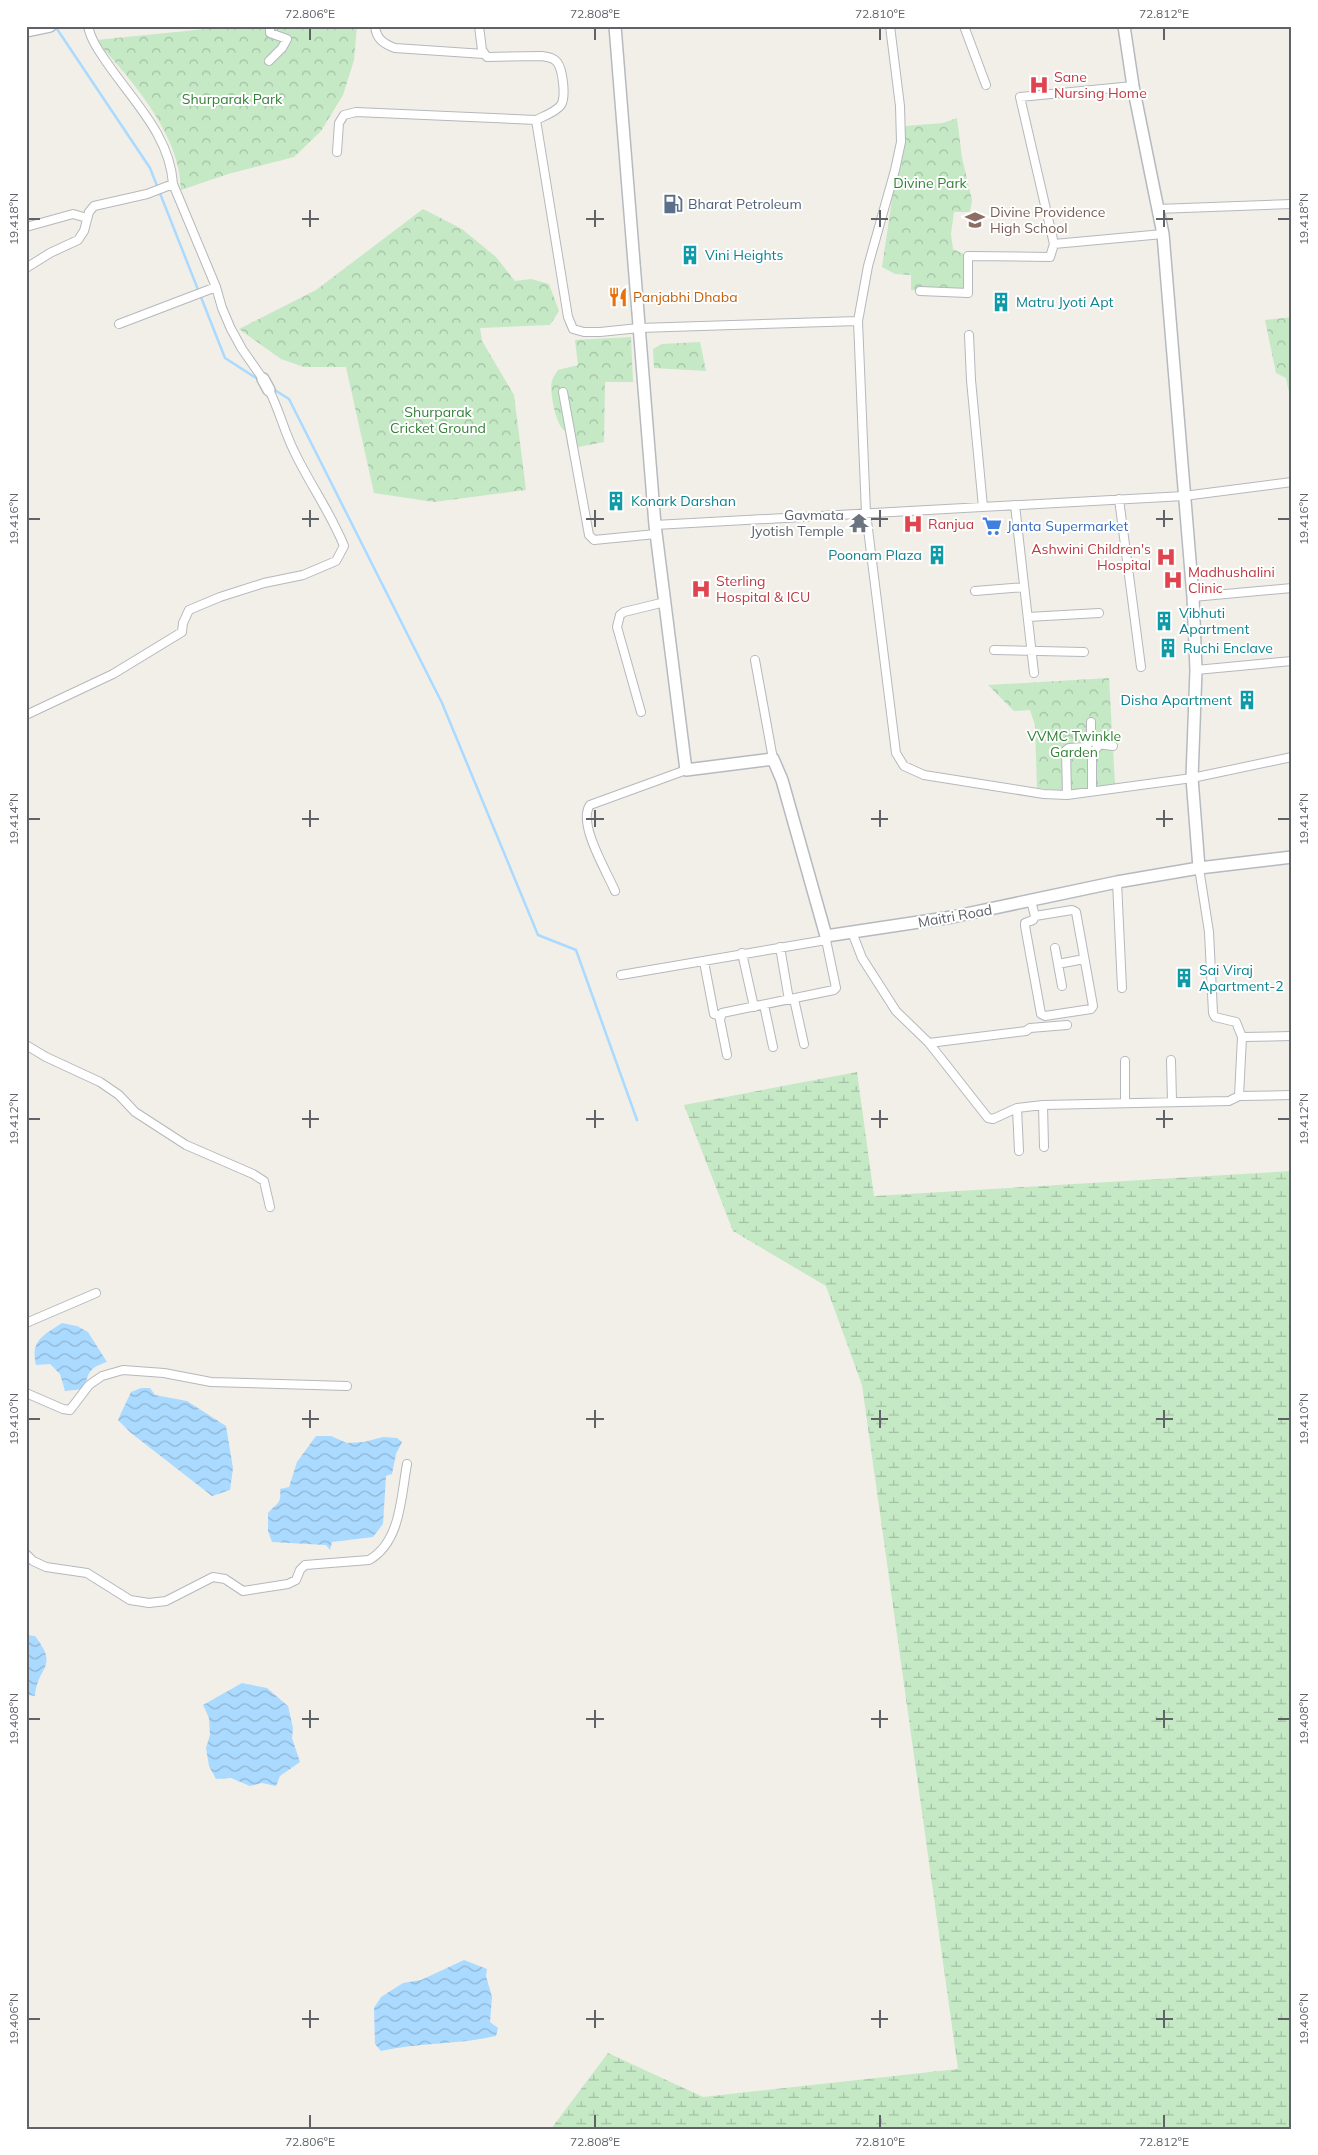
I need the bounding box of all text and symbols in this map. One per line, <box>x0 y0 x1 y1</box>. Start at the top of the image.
text: 72.806°E <box>285 6 335 21</box>
text: 72.808°E <box>570 6 620 21</box>
text: 72.810°E <box>855 6 905 21</box>
text: 72.812°E <box>1139 6 1189 21</box>
place label: Sane Nursing Home <box>1054 68 1147 102</box>
hospital icon: Sane Nursing Home <box>1028 74 1050 96</box>
park label: Shurparak Park <box>182 90 283 108</box>
park label: Divine Park <box>893 174 968 192</box>
text: 19.418°N <box>6 193 21 245</box>
fuel station icon: Bharat Petroleum <box>662 193 684 215</box>
text: 19.418°N <box>1296 193 1311 245</box>
place label: Bharat Petroleum <box>688 195 802 213</box>
place label: Divine Providence High School <box>990 203 1105 237</box>
school or university icon: Divine Providence High School <box>964 209 986 231</box>
building icon: Vini Heights <box>679 244 701 266</box>
place label: Vini Heights <box>705 246 784 264</box>
restaurant icon: Panjabhi Dhaba <box>607 286 629 308</box>
place label: Panjabhi Dhaba <box>633 288 738 306</box>
building icon: Matru Jyoti Apt <box>990 291 1012 313</box>
place label: Matru Jyoti Apt <box>1016 293 1113 311</box>
park label: Shurparak Cricket Ground <box>390 403 486 437</box>
building icon: Konark Darshan <box>605 490 627 512</box>
place label: Konark Darshan <box>631 492 736 510</box>
text: 19.416°N <box>6 493 21 545</box>
text: 19.416°N <box>1296 493 1311 545</box>
place label: Gavmata Jyotish Temple <box>750 506 844 540</box>
temple icon: Gavmata Jyotish Temple <box>848 512 870 534</box>
hospital icon: Ranjua <box>902 513 924 535</box>
place label: Ranjua <box>928 515 974 533</box>
supermarket icon: Janta Supermarket <box>981 515 1003 537</box>
place label: Janta Supermarket <box>1007 517 1128 535</box>
place label: Ashwini Children's Hospital <box>1031 540 1151 574</box>
building icon: Poonam Plaza <box>926 544 948 566</box>
place label: Poonam Plaza <box>828 546 922 564</box>
hospital icon: Ashwini Children's Hospital <box>1155 546 1177 568</box>
place label: Madhushalini Clinic <box>1188 563 1275 597</box>
hospital icon: Madhushalini Clinic <box>1162 569 1184 591</box>
place label: Sterling Hospital & ICU <box>716 572 810 606</box>
hospital icon: Sterling Hospital & ICU <box>690 578 712 600</box>
place label: Vibhuti Apartment <box>1179 604 1250 638</box>
building icon: Vibhuti Apartment <box>1153 610 1175 632</box>
building icon: Ruchi Enclave <box>1157 637 1179 659</box>
place label: Ruchi Enclave <box>1183 639 1273 657</box>
building icon: Disha Apartment <box>1236 689 1258 711</box>
place label: Disha Apartment <box>1121 691 1232 709</box>
park label: VVMC Twinkle Garden <box>1027 727 1121 761</box>
text: 19.414°N <box>6 793 21 845</box>
text: 19.414°N <box>1296 793 1311 845</box>
street label: Maitri Road <box>916 901 994 931</box>
place label: Sai Viraj Apartment-2 <box>1199 961 1284 995</box>
building icon: Sai Viraj Apartment-2 <box>1173 967 1195 989</box>
text: 19.412°N <box>6 1093 21 1145</box>
text: 19.412°N <box>1296 1093 1311 1145</box>
text: 19.410°N <box>6 1393 21 1445</box>
text: 19.410°N <box>1296 1393 1311 1445</box>
text: 19.408°N <box>6 1693 21 1745</box>
text: 19.408°N <box>1296 1693 1311 1745</box>
text: 19.406°N <box>6 1993 21 2045</box>
text: 19.406°N <box>1296 1993 1311 2045</box>
text: 72.806°E <box>285 2134 335 2149</box>
text: 72.808°E <box>570 2134 620 2149</box>
text: 72.810°E <box>855 2134 905 2149</box>
text: 72.812°E <box>1139 2134 1189 2149</box>

